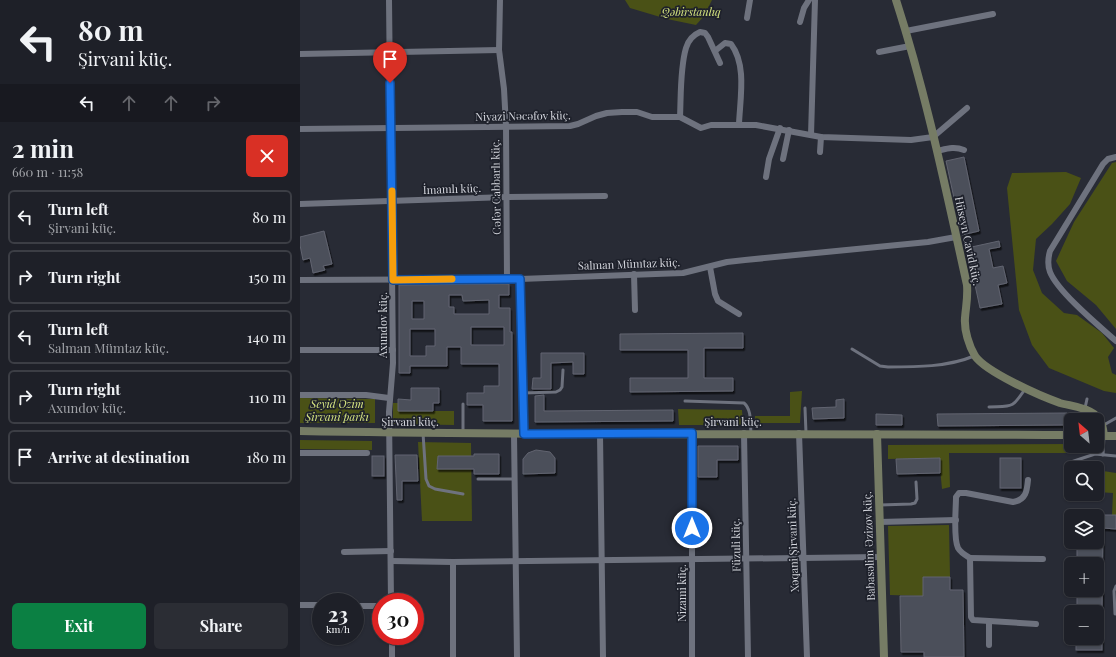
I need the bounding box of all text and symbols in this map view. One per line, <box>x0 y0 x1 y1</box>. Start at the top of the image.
park label: Qəbirstanlıq <box>660 4 721 19</box>
text: 80 m <box>78 11 144 48</box>
icon: left <box>12 16 64 68</box>
pin <box>373 42 407 83</box>
text: Şirvani küç. <box>78 47 172 71</box>
icon: arrive <box>379 48 401 70</box>
icon: left <box>76 92 98 114</box>
icon: ahead <box>118 92 140 114</box>
icon: ahead <box>160 92 182 114</box>
icon: right <box>202 92 224 114</box>
street label: Niyazi Nəcəfov küç. <box>475 107 571 124</box>
text: 2 min <box>12 132 74 164</box>
button: close <box>246 135 288 177</box>
street label: Cəfər Cabbarlı küç. <box>487 139 504 235</box>
text: 660 m · 11:58 <box>12 163 83 180</box>
street label: İmamlı küç. <box>423 180 481 197</box>
street label: Hüseyn Cavid küç. <box>952 195 985 287</box>
text: Turn left <box>48 199 109 219</box>
icon: left <box>14 206 36 228</box>
text: 80 m <box>252 207 286 227</box>
text: Şirvani küç. <box>48 219 116 236</box>
street label: Salman Mümtaz küç. <box>578 254 681 273</box>
icon: right <box>14 266 36 288</box>
text: Turn right <box>48 267 121 287</box>
text: 150 m <box>248 267 286 287</box>
street label: Axundov küç. <box>375 292 390 359</box>
text: Turn left <box>48 319 109 339</box>
icon: left <box>14 326 36 348</box>
text: 140 m <box>247 327 286 347</box>
text: Salman Mümtaz küç. <box>48 339 169 356</box>
text: Turn right <box>48 379 121 399</box>
icon: right <box>14 386 36 408</box>
text: 110 m <box>249 387 286 407</box>
park label: Seyid Əzim Şirvani parkı <box>304 396 369 424</box>
text: Axundov küç. <box>48 399 126 416</box>
north arrow <box>1064 413 1104 453</box>
map controls <box>1064 413 1104 645</box>
street label: Şirvani küç. <box>381 414 439 429</box>
street label: Şirvani küç. <box>704 414 762 429</box>
icon: arrive <box>14 446 36 468</box>
text: Arrive at destination <box>48 447 190 467</box>
text: 180 m <box>247 447 286 467</box>
button: search <box>1064 461 1104 501</box>
street label: Babasəlim Əzizov küç. <box>859 491 878 601</box>
street label: Xəqani Şirvani küç. <box>783 497 802 592</box>
position arrow <box>671 507 713 549</box>
button: layers <box>1064 509 1104 549</box>
street label: Füzuli küç. <box>728 518 743 572</box>
button: + <box>1064 557 1104 597</box>
street label: Nizami küç. <box>674 564 689 622</box>
speed limit sign: 30 <box>372 593 424 645</box>
text: 23 <box>328 600 348 627</box>
button: Exit <box>12 603 146 649</box>
button: Share <box>154 603 288 649</box>
button: − <box>1064 605 1104 645</box>
text: km/h <box>326 622 350 636</box>

